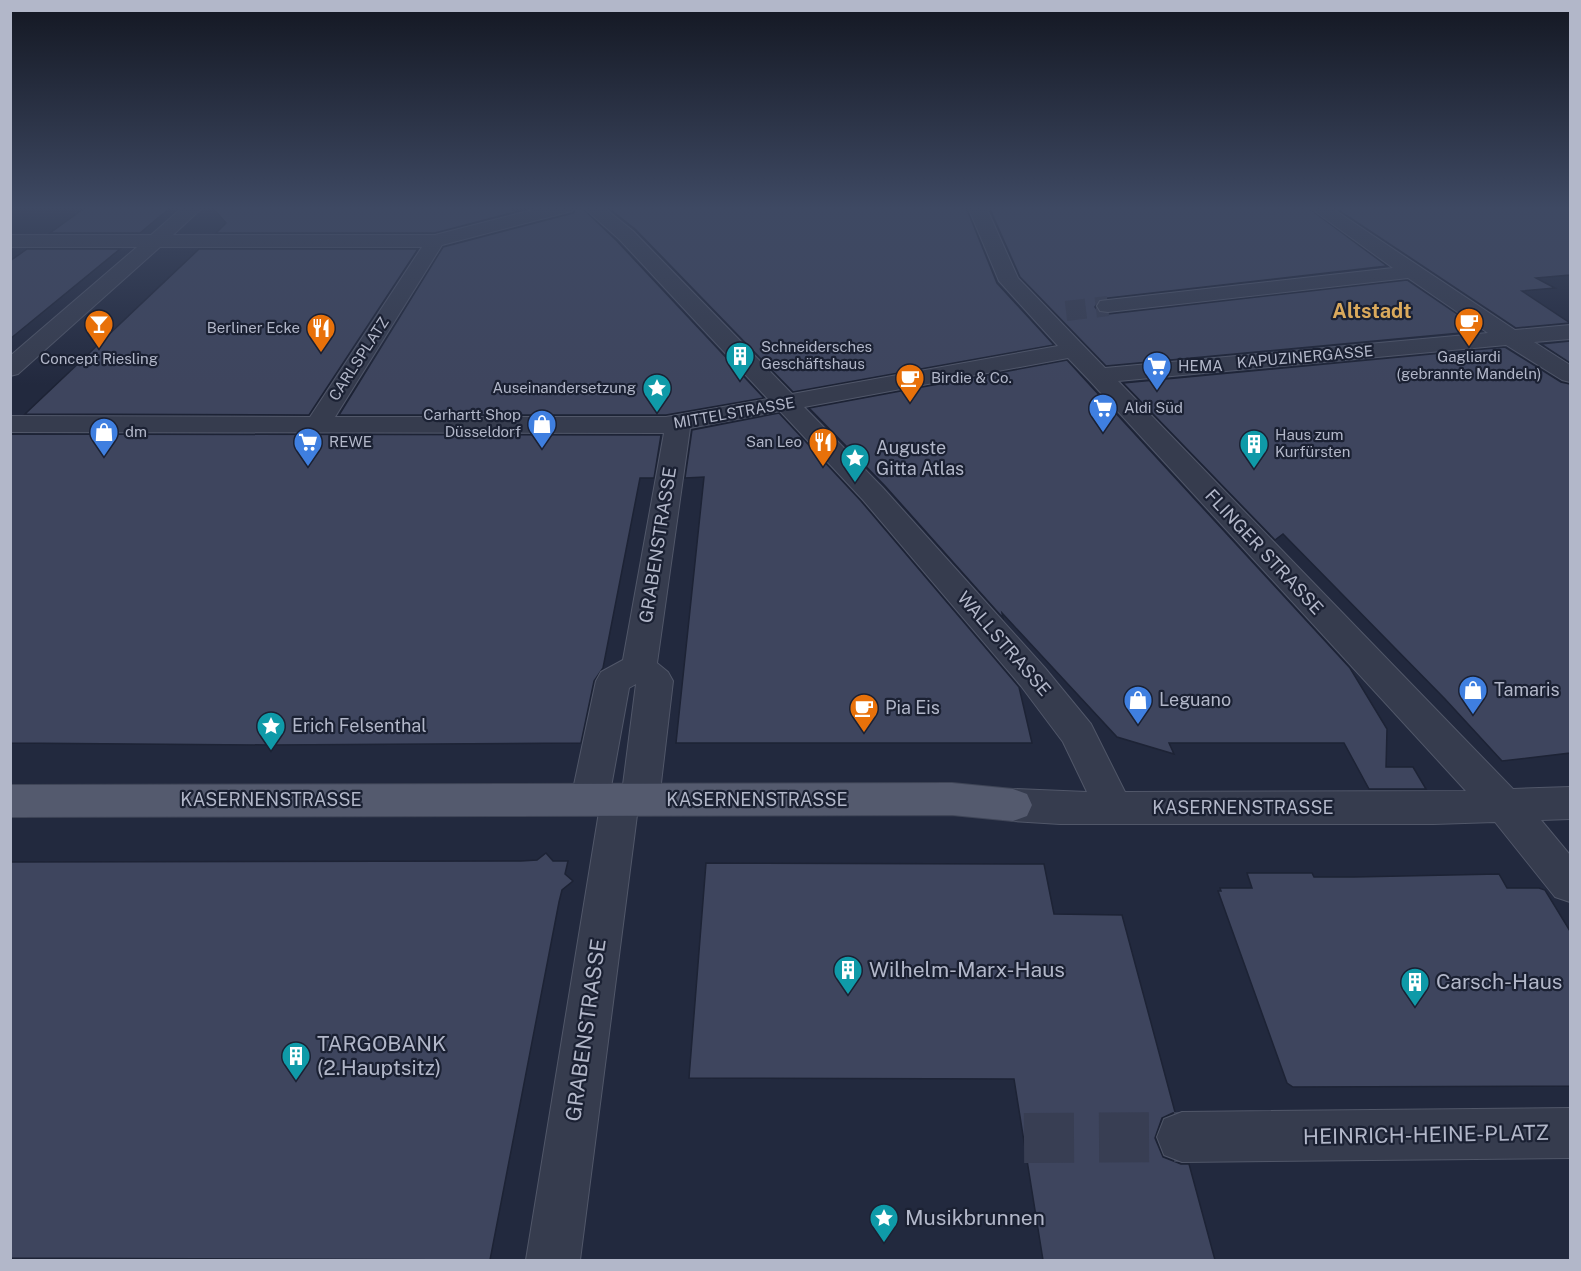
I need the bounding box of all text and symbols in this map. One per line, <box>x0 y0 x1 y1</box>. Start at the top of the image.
district label: Altstadt <box>1332 299 1412 323</box>
cafe icon: Gagliardi (gebrannte Mandeln) <box>1453 306 1485 348</box>
bar icon: Concept Riesling <box>83 308 115 350</box>
restaurant icon: Berliner Ecke <box>305 312 337 354</box>
street label: CARLSPLATZ <box>325 314 392 404</box>
place label: Berliner Ecke <box>207 319 300 336</box>
place label: Schneidersches Geschäftshaus <box>761 338 872 372</box>
building icon: Schneidersches Geschäftshaus <box>724 340 756 382</box>
street label: KAPUZINERGASSE <box>1236 342 1374 371</box>
place label: Gagliardi (gebrannte Mandeln) <box>1396 348 1542 382</box>
place label: Concept Riesling <box>40 350 158 367</box>
supermarket icon: HEMA <box>1141 350 1173 392</box>
place label: HEMA <box>1178 357 1223 374</box>
cafe icon: Birdie & Co. <box>894 362 926 404</box>
place label: Birdie & Co. <box>931 369 1012 386</box>
place icon: Auseinandersetzung <box>641 372 673 414</box>
place label: Auseinandersetzung <box>493 379 636 396</box>
supermarket icon: Aldi Süd <box>1087 392 1119 434</box>
street label: MITTELSTRASSE <box>672 393 796 432</box>
place label: Aldi Süd <box>1124 399 1183 416</box>
place label: Carhartt Shop Düsseldorf <box>423 406 521 440</box>
shop icon: Carhartt Shop Düsseldorf <box>526 408 558 450</box>
shop icon: dm <box>88 416 120 458</box>
place label: dm <box>125 423 147 440</box>
supermarket icon: REWE <box>292 426 324 468</box>
restaurant icon: San Leo <box>807 426 839 468</box>
place label: Haus zum Kurfürsten <box>1275 426 1350 460</box>
building icon: Haus zum Kurfürsten <box>1238 428 1270 470</box>
place label: REWE <box>329 433 372 450</box>
place label: San Leo <box>746 433 802 450</box>
place label: Auguste Gitta Atlas <box>876 437 964 479</box>
place icon: Auguste Gitta Atlas <box>839 442 871 484</box>
street label: GRABENSTRASSE <box>635 465 680 625</box>
street label: FLINGER STRASSE <box>1201 485 1328 619</box>
street label: WALLSTRASSE <box>953 587 1055 700</box>
shop icon: Tamaris <box>1457 674 1489 716</box>
place label: Tamaris <box>1494 679 1560 700</box>
shop icon: Leguano <box>1122 684 1154 726</box>
place label: Leguano <box>1159 689 1231 710</box>
cafe icon: Pia Eis <box>848 692 880 734</box>
place label: Pia Eis <box>885 697 940 718</box>
place icon: Erich Felsenthal <box>255 710 287 752</box>
place label: Erich Felsenthal <box>292 715 427 736</box>
street label: KASERNENSTRASSE <box>180 789 362 810</box>
street label: KASERNENSTRASSE <box>666 789 848 810</box>
street label: KASERNENSTRASSE <box>1152 797 1334 818</box>
street label: GRABENSTRASSE <box>560 937 611 1123</box>
building icon: Wilhelm-Marx-Haus <box>832 954 864 996</box>
place label: Wilhelm-Marx-Haus <box>869 957 1065 982</box>
building icon: Carsch-Haus <box>1399 966 1431 1008</box>
place label: Carsch-Haus <box>1436 969 1562 994</box>
place label: TARGOBANK (2.Hauptsitz) <box>317 1031 446 1080</box>
building icon: TARGOBANK (2.Hauptsitz) <box>280 1040 312 1082</box>
street label: HEINRICH-HEINE-PLATZ <box>1303 1120 1549 1149</box>
place icon: Musikbrunnen <box>868 1202 900 1244</box>
place label: Musikbrunnen <box>905 1205 1045 1230</box>

